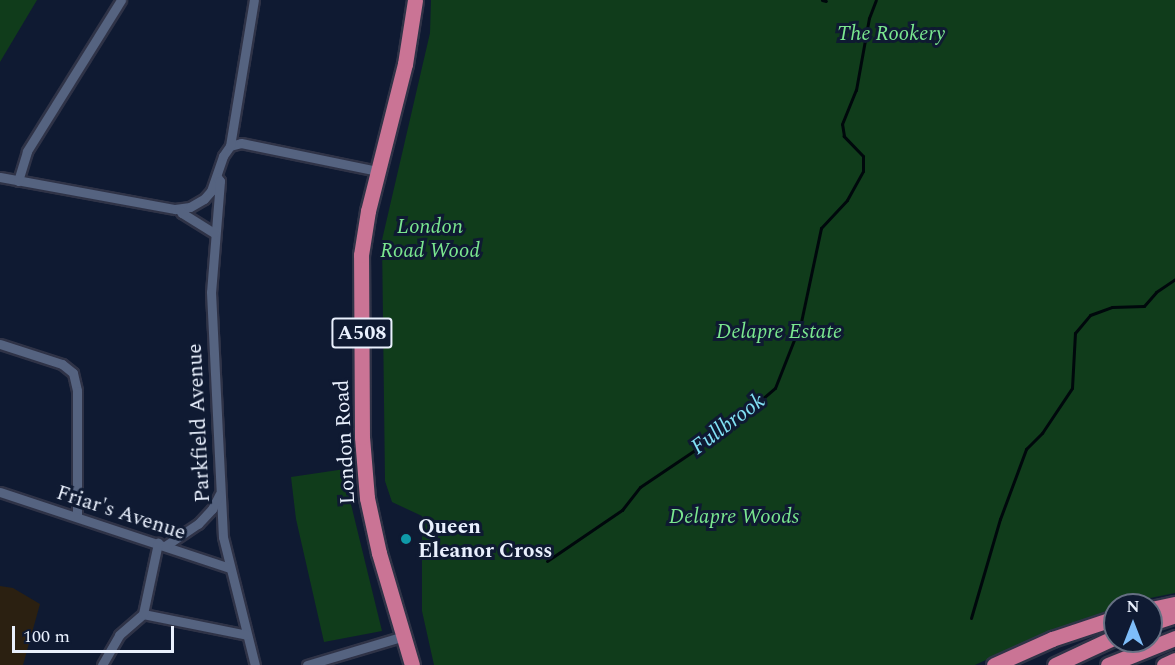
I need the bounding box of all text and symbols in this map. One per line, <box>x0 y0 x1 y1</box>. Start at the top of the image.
park label: The Rookery <box>837 21 945 47</box>
park label: London Road Wood <box>380 214 480 264</box>
road number: A508 <box>330 316 394 350</box>
park label: Delapre Estate <box>716 319 842 345</box>
street label: Parkfield Avenue <box>182 343 216 503</box>
street label: London Road <box>329 379 361 505</box>
water label: Fullbrook <box>686 388 770 460</box>
street label: Friar's Avenue <box>53 480 189 546</box>
park label: Delapre Woods <box>669 504 799 530</box>
place label: Queen Eleanor Cross <box>418 514 553 564</box>
marker: Queen Eleanor Cross <box>399 532 413 546</box>
north arrow <box>1103 593 1163 653</box>
text: N <box>1126 595 1140 619</box>
scale bar <box>15 614 177 652</box>
text: 100 m <box>23 623 70 650</box>

